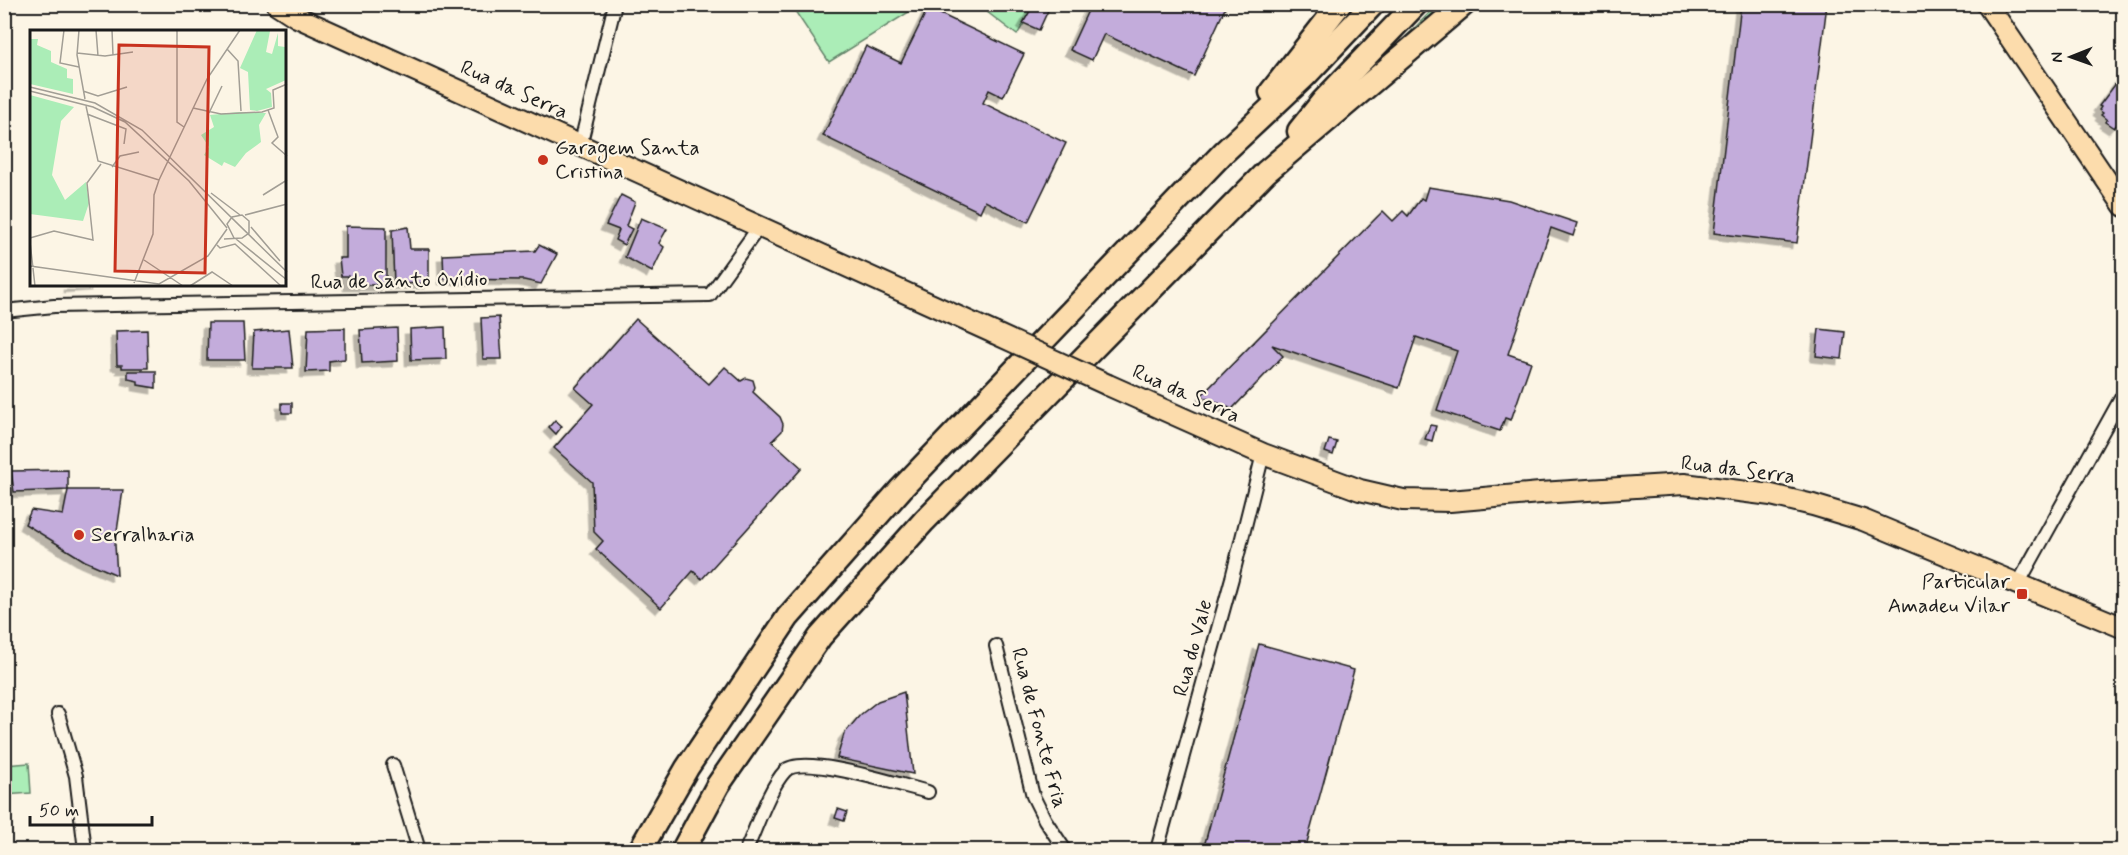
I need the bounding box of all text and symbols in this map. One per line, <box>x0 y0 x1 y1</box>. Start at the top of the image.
north arrow <box>2041 27 2101 87</box>
inset map <box>30 30 286 286</box>
text: N <box>2047 52 2068 63</box>
street label: Rua da Serra <box>456 54 572 126</box>
place label: Garagem Santa Cristina <box>555 134 700 186</box>
marker: Garagem Santa Cristina <box>536 153 550 167</box>
street label: Rua de Santo Ovídio <box>310 265 488 297</box>
street label: Rua da Serra <box>1128 358 1244 430</box>
street label: Rua da Serra <box>1679 449 1797 491</box>
place label: Serralharia <box>91 521 195 549</box>
marker: Serralharia <box>72 528 86 542</box>
place label: Particular Amadeu Vilar <box>1888 568 2010 620</box>
marker: Particular Amadeu Vilar <box>2015 587 2029 601</box>
street label: Rua do Vale <box>1167 596 1219 700</box>
street label: Rua de Fonte Fria <box>1004 645 1074 811</box>
scale bar <box>30 789 152 827</box>
text: 50 m <box>39 799 79 823</box>

